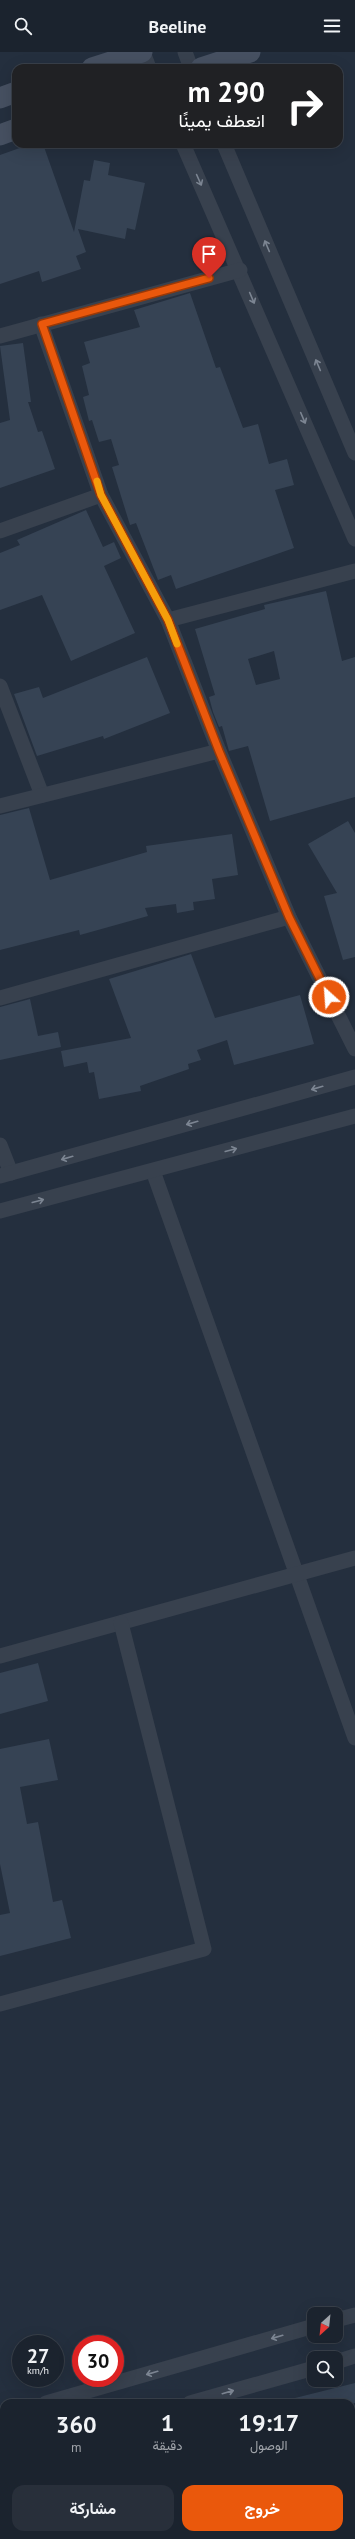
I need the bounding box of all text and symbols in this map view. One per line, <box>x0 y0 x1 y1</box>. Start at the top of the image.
icon: search <box>12 15 34 37</box>
text: Beeline <box>149 15 206 38</box>
icon: menu <box>321 15 343 37</box>
text: 290 m <box>188 73 265 110</box>
icon: right <box>279 80 331 132</box>
text: انعطف يمينًا <box>178 109 265 132</box>
one-way arrow <box>196 173 203 185</box>
pin <box>192 237 226 278</box>
one-way arrow <box>263 240 270 252</box>
icon: arrive <box>198 243 220 265</box>
one-way arrow <box>248 292 256 304</box>
one-way arrow <box>314 360 321 372</box>
one-way arrow <box>300 411 307 423</box>
position arrow <box>308 976 350 1018</box>
one-way arrow <box>311 1084 324 1092</box>
one-way arrow <box>186 1120 199 1127</box>
one-way arrow <box>224 1145 237 1153</box>
one-way arrow <box>61 1155 74 1162</box>
one-way arrow <box>31 1197 44 1204</box>
north arrow <box>307 2307 343 2343</box>
map controls <box>307 2307 343 2387</box>
one-way arrow <box>270 2334 283 2341</box>
speed limit sign: 30 <box>72 2335 124 2387</box>
text: 27 <box>27 2343 49 2369</box>
button: search <box>307 2351 343 2387</box>
text: km/h <box>27 2364 49 2377</box>
one-way arrow <box>145 2370 158 2377</box>
one-way arrow <box>221 2388 234 2395</box>
text: 1 <box>161 2407 174 2438</box>
text: 19:17 <box>238 2407 299 2438</box>
text: 360 <box>56 2409 97 2440</box>
text: دقيقة <box>152 2437 183 2454</box>
text: الوصول <box>250 2437 288 2454</box>
text: m <box>71 2439 81 2456</box>
button: مشاركة <box>12 2485 174 2531</box>
button: خروج <box>182 2485 343 2531</box>

